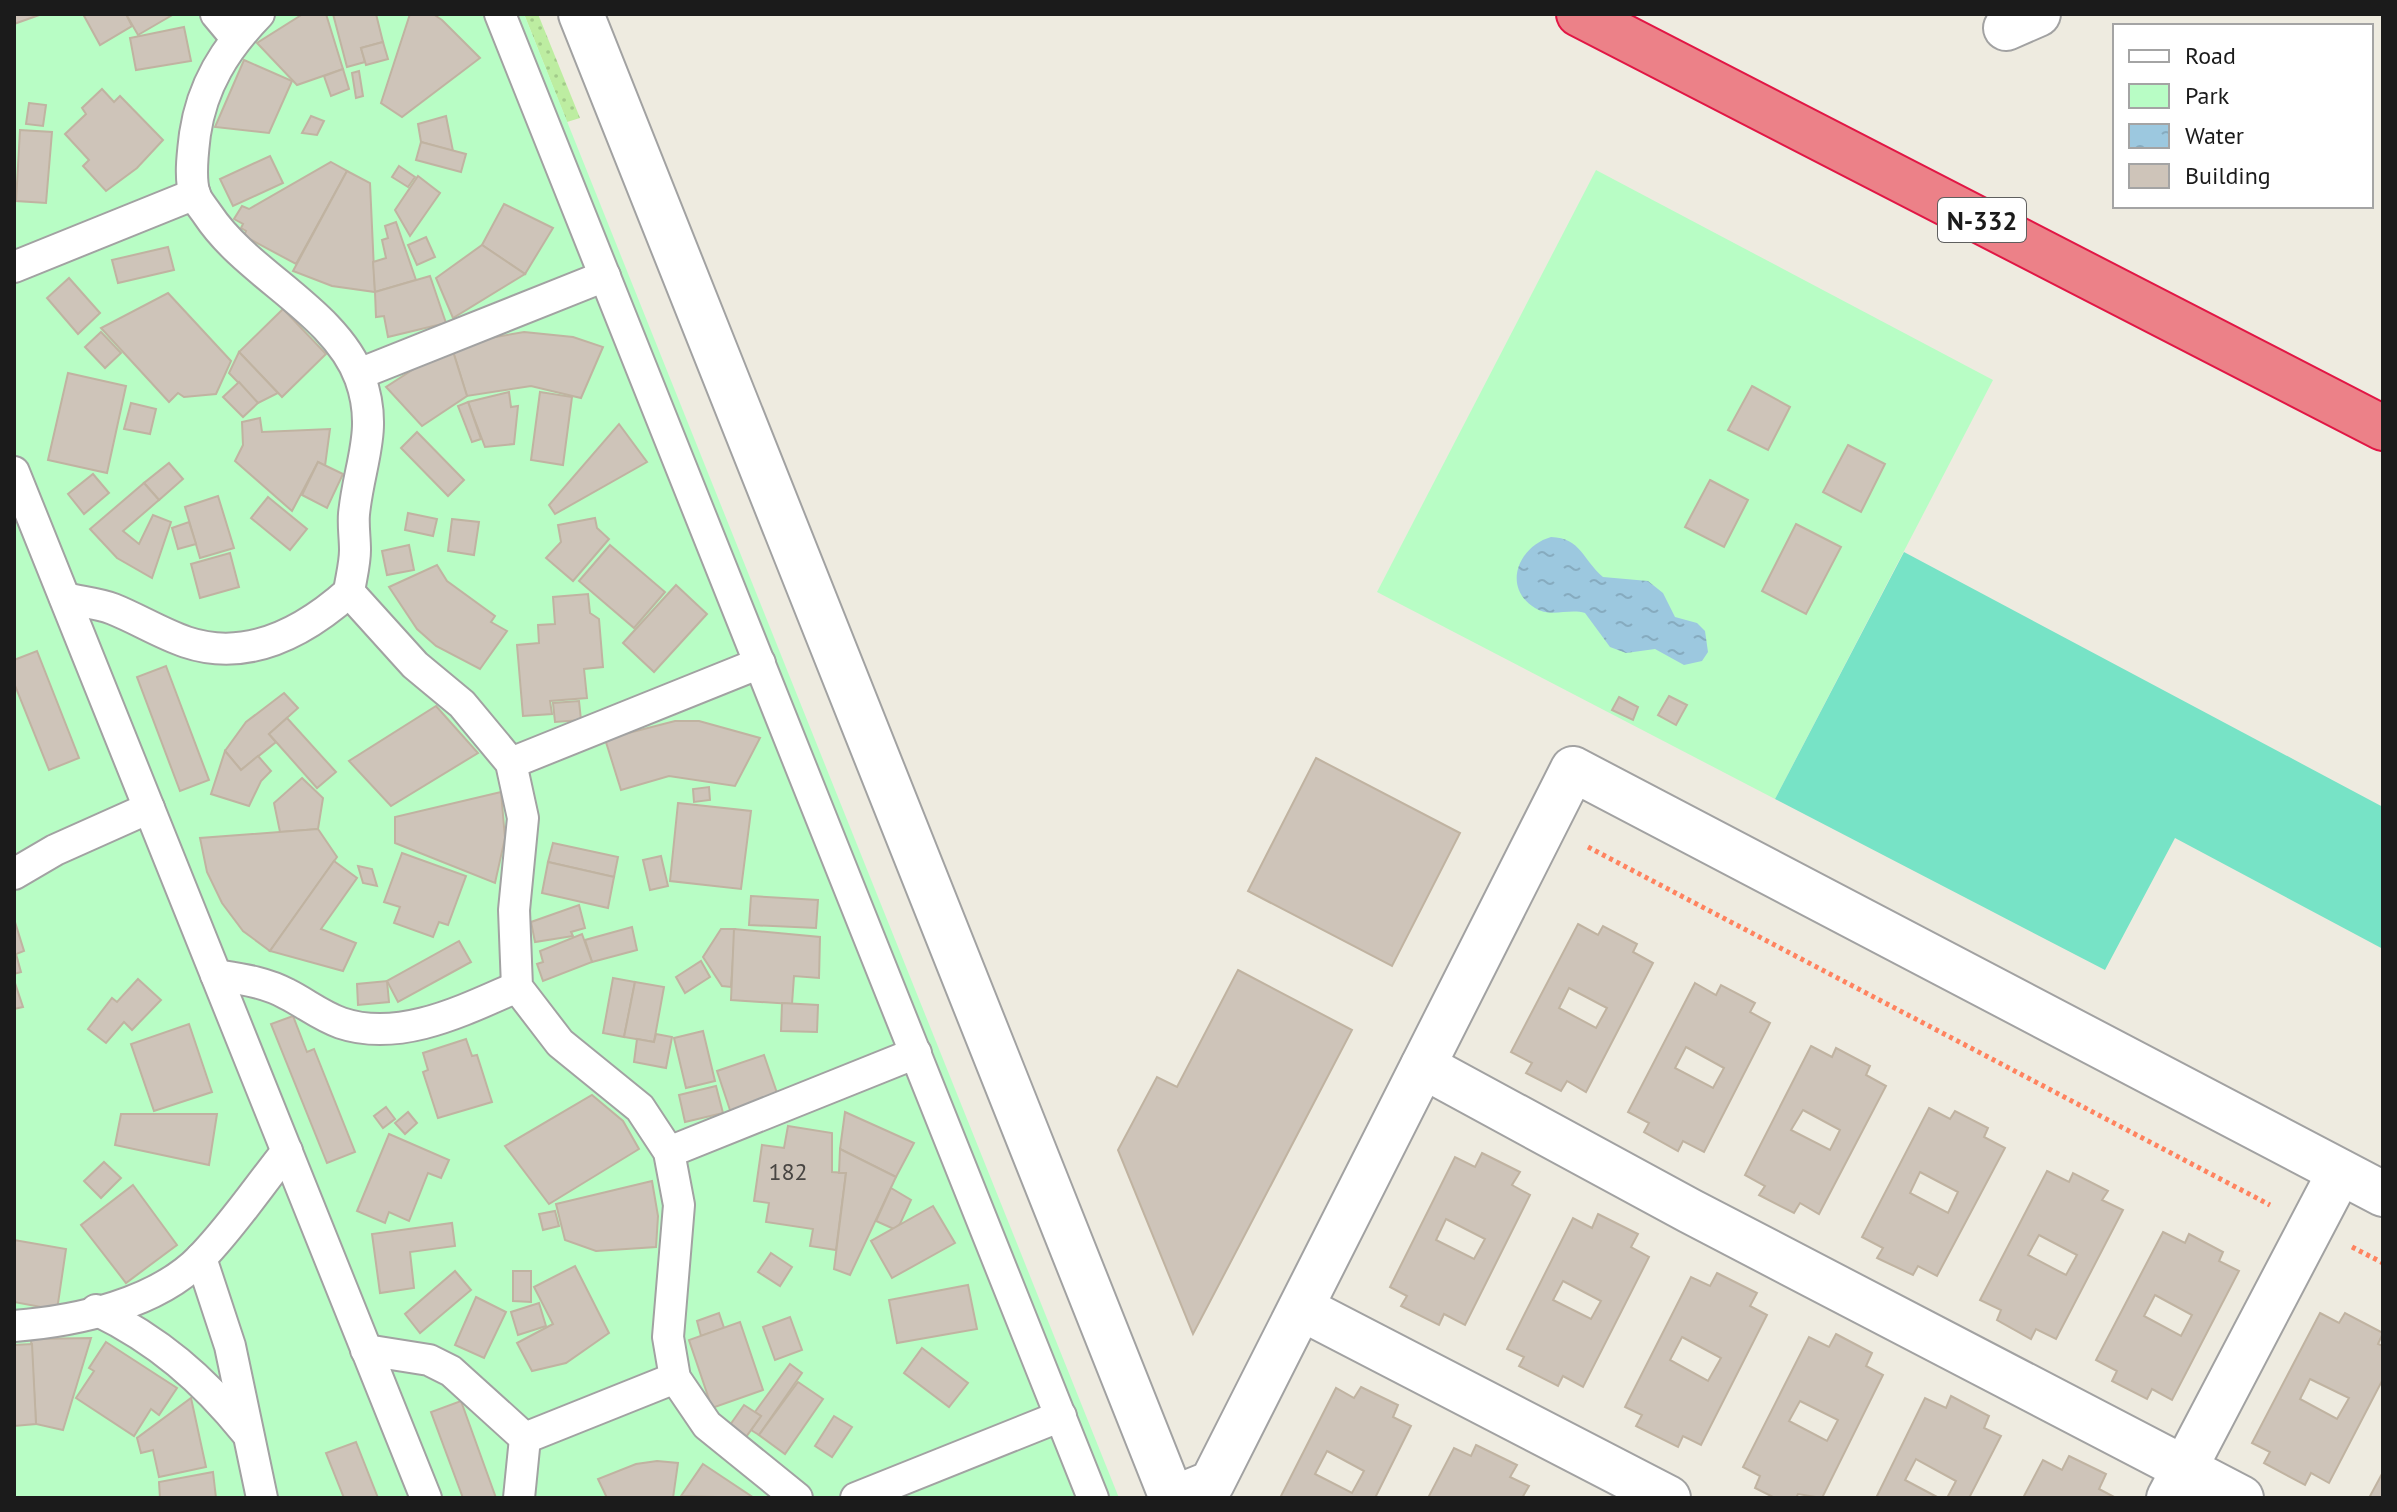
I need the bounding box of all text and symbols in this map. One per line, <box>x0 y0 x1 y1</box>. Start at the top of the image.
legend <box>2113 24 2373 208</box>
text: Road <box>2185 40 2236 71</box>
text: Park <box>2185 80 2230 111</box>
text: Water <box>2185 120 2244 151</box>
text: Building <box>2185 160 2271 191</box>
road number: N-332 <box>1938 198 2026 242</box>
house number: 182 <box>768 1156 808 1187</box>

